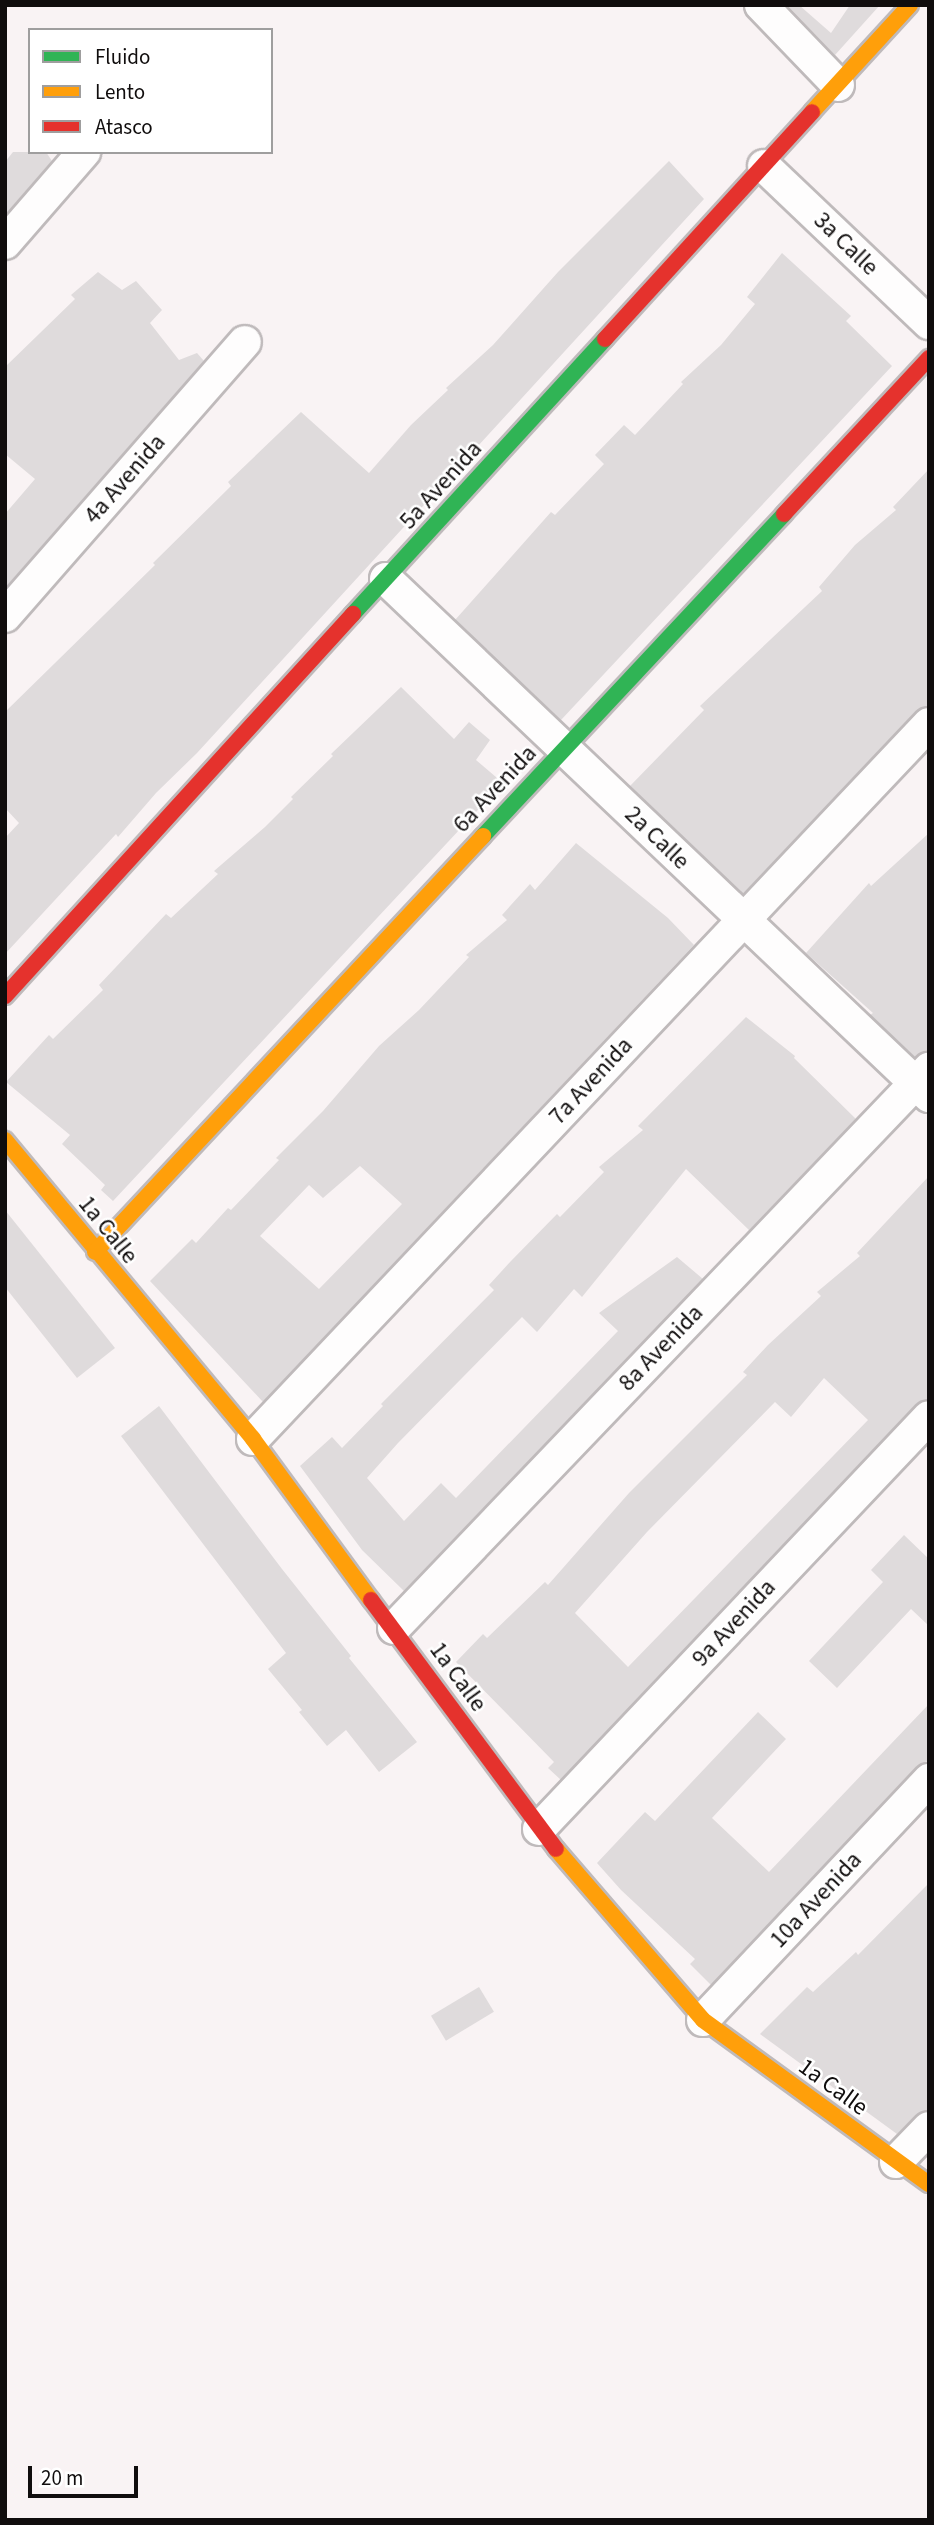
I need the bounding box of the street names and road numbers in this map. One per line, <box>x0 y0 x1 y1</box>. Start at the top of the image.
street label: 3a Calle <box>808 206 884 282</box>
street label: 4a Avenida <box>78 428 172 530</box>
street label: 5a Avenida <box>394 435 488 535</box>
street label: 6a Avenida <box>447 739 543 839</box>
street label: 2a Calle <box>619 800 695 876</box>
street label: 7a Avenida <box>543 1031 639 1131</box>
street label: 1a Calle <box>72 1190 144 1270</box>
street label: 8a Avenida <box>613 1299 709 1397</box>
street label: 9a Avenida <box>686 1573 782 1673</box>
street label: 1a Calle <box>423 1637 493 1717</box>
street label: 10a Avenida <box>764 1846 868 1954</box>
street label: 1a Calle <box>793 2052 873 2122</box>

